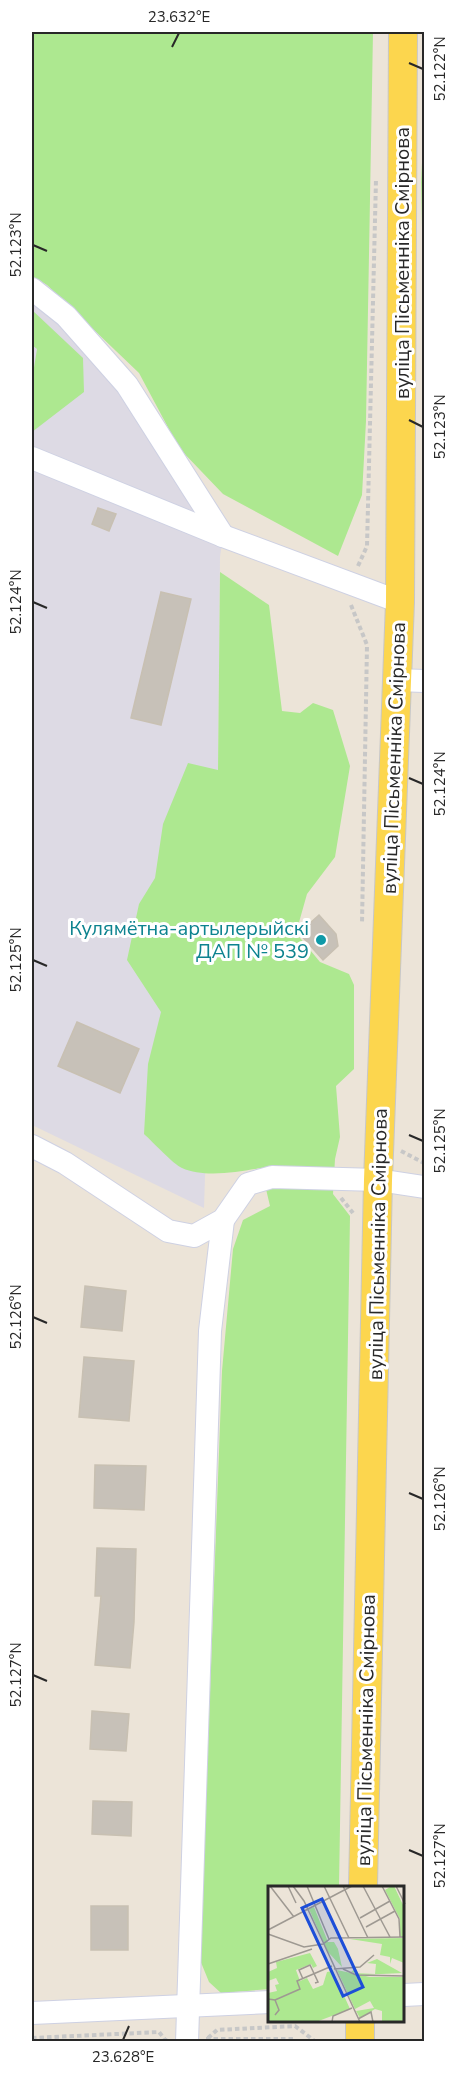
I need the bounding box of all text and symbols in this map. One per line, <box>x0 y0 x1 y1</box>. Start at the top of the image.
text: 23.632°E <box>148 7 210 27</box>
text: 52.122°N <box>430 36 450 102</box>
street label: вуліца Пісьменніка Смірнова <box>389 127 416 399</box>
text: 52.123°N <box>6 212 26 278</box>
text: 52.123°N <box>430 394 450 460</box>
text: 52.124°N <box>6 569 26 635</box>
street label: вуліца Пісьменніка Смірнова <box>376 622 412 894</box>
text: 52.124°N <box>430 751 450 817</box>
place label: Кулямётна-артылерыйскі ДАП № 539 <box>69 915 309 965</box>
text: 52.125°N <box>6 927 26 993</box>
marker: Кулямётна-артылерыйскі ДАП № 539 <box>314 933 328 947</box>
street label: вуліца Пісьменніка Смірнова <box>362 1108 394 1380</box>
text: 52.125°N <box>430 1108 450 1174</box>
text: 52.126°N <box>6 1284 26 1350</box>
text: 52.126°N <box>430 1466 450 1532</box>
street label: вуліца Пісьменніка Смірнова <box>350 1594 382 1866</box>
text: 52.127°N <box>6 1642 26 1708</box>
text: 52.127°N <box>430 1823 450 1889</box>
inset map <box>268 1886 405 2022</box>
text: 23.628°E <box>92 2047 154 2067</box>

